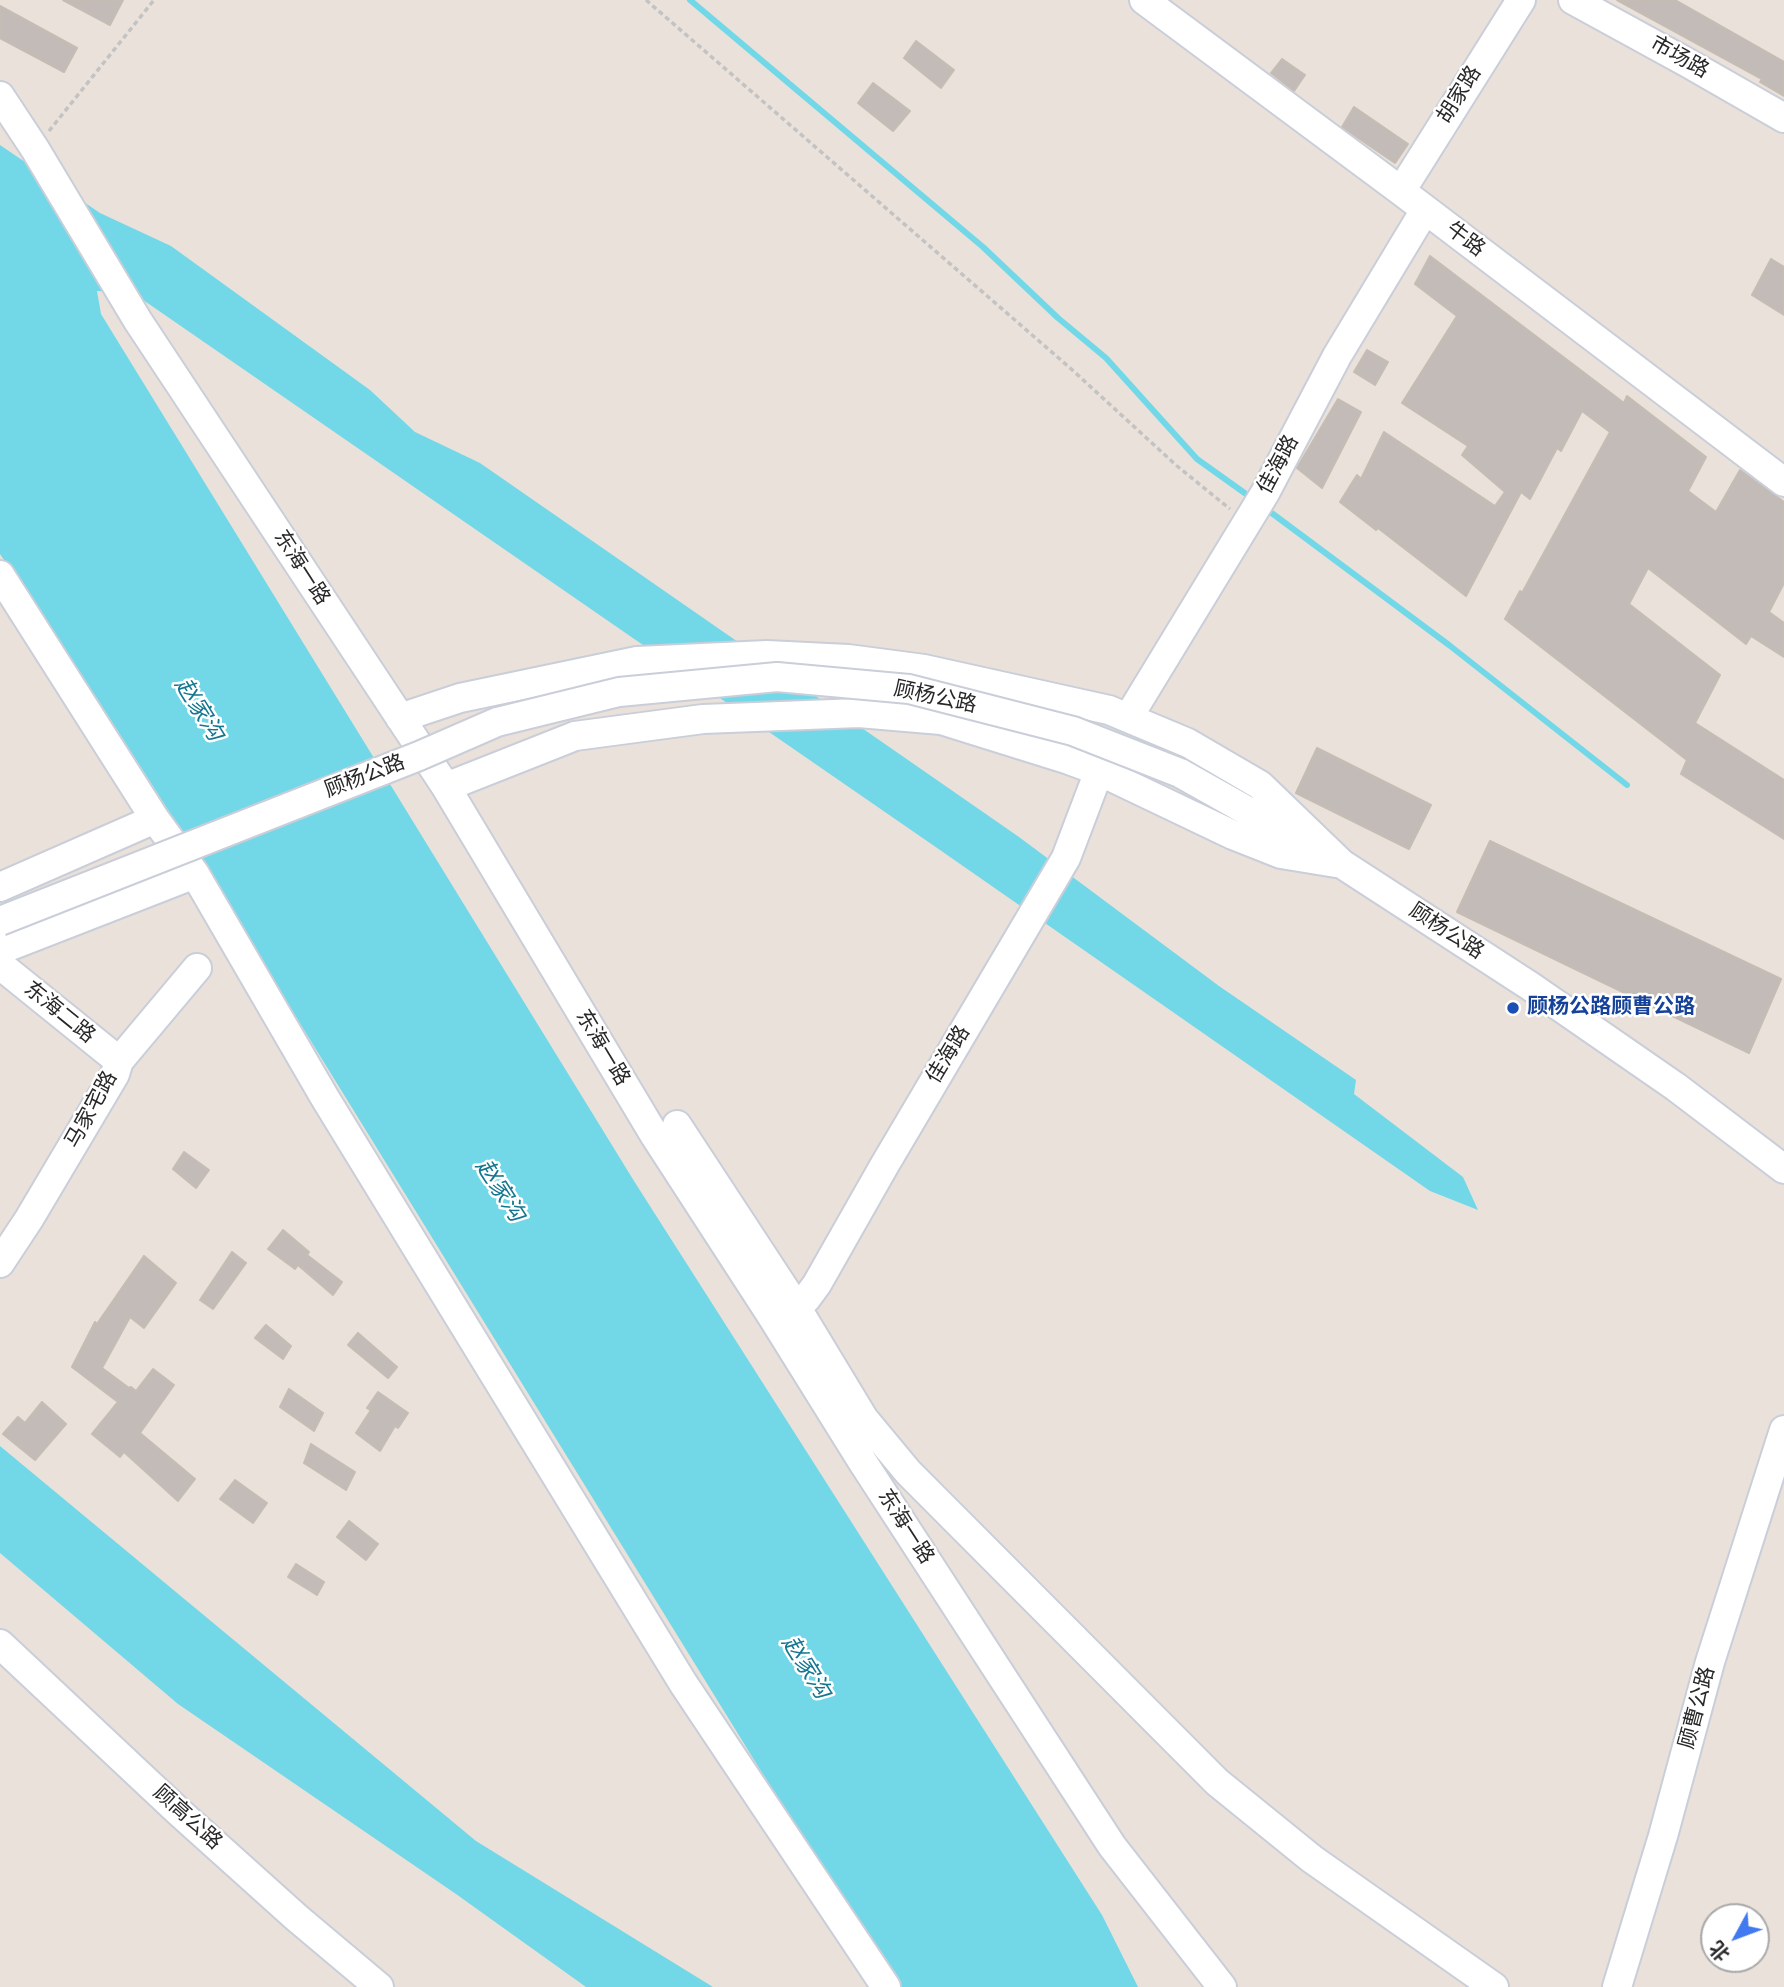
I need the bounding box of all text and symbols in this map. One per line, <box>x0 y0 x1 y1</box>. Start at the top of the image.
street label: 市场路 <box>1645 32 1713 84</box>
street label: 胡家路 <box>1433 62 1487 128</box>
street label: 牛路 <box>1441 217 1489 263</box>
street label: 佳海路 <box>1253 431 1305 499</box>
street label: 东海一路 <box>268 526 334 610</box>
water label: 赵家沟 <box>168 673 228 747</box>
street label: 顾杨公路 <box>891 677 979 719</box>
street label: 顾杨公路 <box>321 750 409 804</box>
street label: 顾杨公路 <box>1404 899 1488 965</box>
street label: 东海二路 <box>18 977 100 1049</box>
place label: 顾杨公路顾曹公路 <box>1527 995 1695 1021</box>
marker: 顾杨公路顾曹公路 <box>1505 1000 1521 1016</box>
street label: 东海一路 <box>570 1006 634 1090</box>
street label: 佳海路 <box>922 1022 976 1088</box>
street label: 马家宅路 <box>61 1067 123 1153</box>
water label: 赵家沟 <box>469 1155 529 1227</box>
street label: 东海一路 <box>872 1485 938 1569</box>
water label: 赵家沟 <box>775 1631 835 1705</box>
street label: 顾曹公路 <box>1675 1664 1721 1752</box>
street label: 顾高公路 <box>147 1781 227 1855</box>
north arrow <box>1700 1903 1770 1973</box>
text: 北 <box>1705 1936 1735 1966</box>

